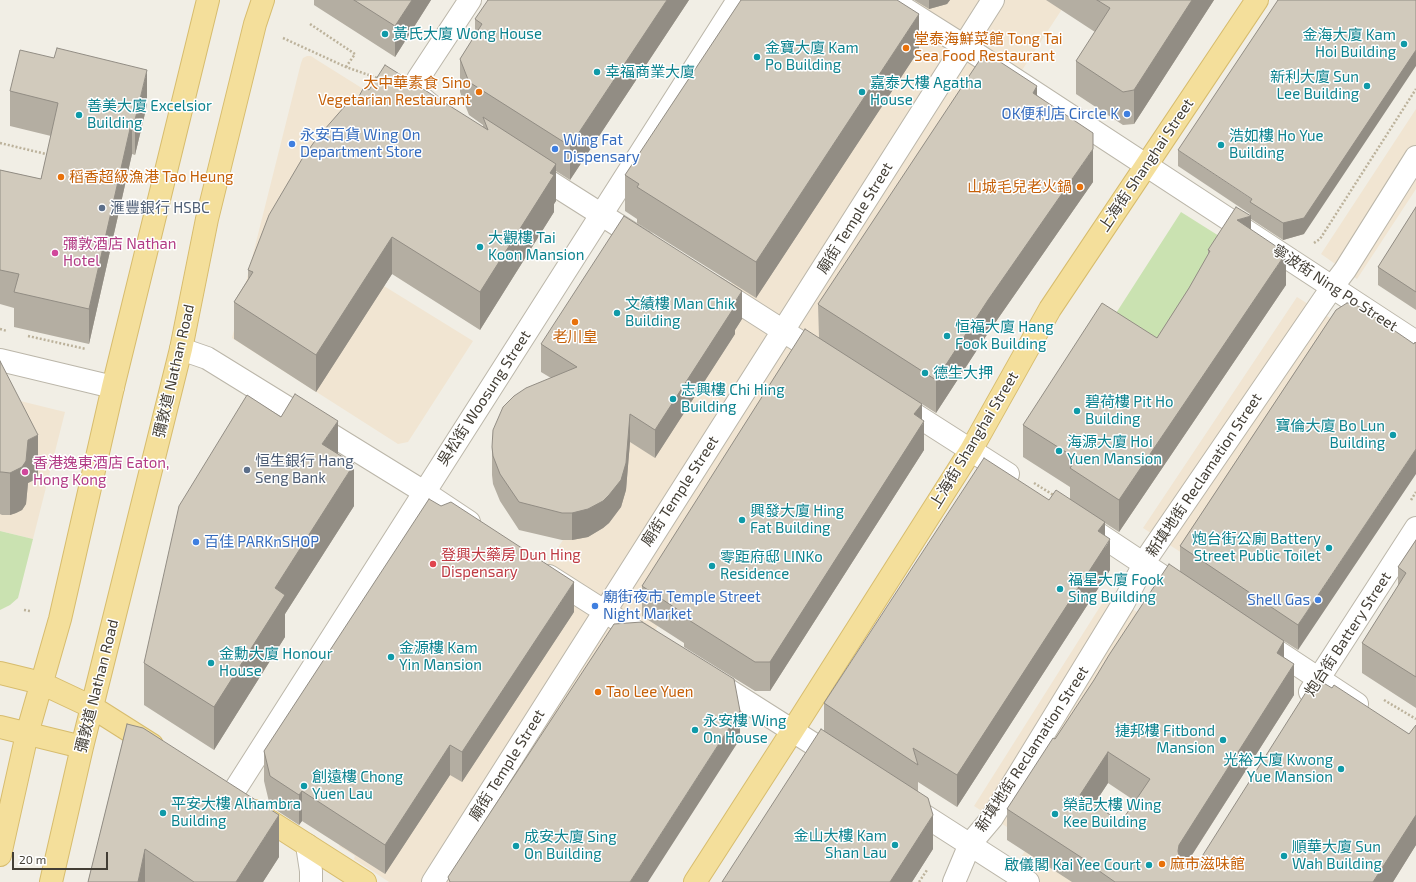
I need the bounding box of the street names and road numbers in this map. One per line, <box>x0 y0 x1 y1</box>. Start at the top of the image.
street label: 上海街 Shanghai Street <box>1095 95 1197 235</box>
street label: 廟街 Temple Street <box>814 159 896 277</box>
street label: 寧波街 Ning Po Street <box>1269 241 1401 335</box>
street label: 彌敦道 Nathan Road <box>150 303 198 439</box>
street label: 吳松街 Woosung Street <box>434 327 534 469</box>
street label: 上海街 Shanghai Street <box>926 368 1022 512</box>
street label: 新填地街 Reclamation Street <box>1142 390 1266 560</box>
street label: 廟街 Temple Street <box>638 433 722 549</box>
street label: 炮台街 Battery Street <box>1301 569 1395 699</box>
street label: 彌敦道 Nathan Road <box>72 618 122 754</box>
street label: 新填地街 Reclamation Street <box>972 663 1092 835</box>
street label: 廟街 Temple Street <box>466 706 548 824</box>

